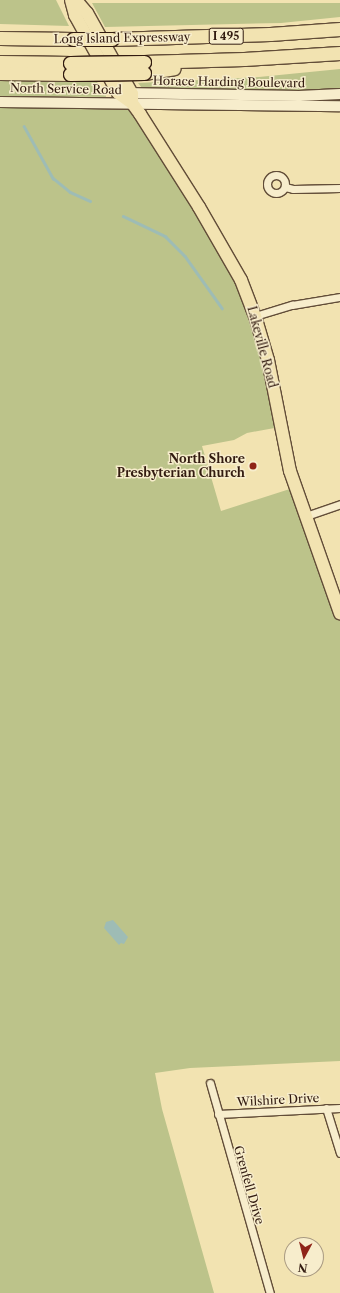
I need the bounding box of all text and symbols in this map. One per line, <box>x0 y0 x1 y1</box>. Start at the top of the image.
road number: I 495 <box>208 27 244 45</box>
street label: Long Island Expressway <box>53 30 191 46</box>
street label: Horace Harding Boulevard <box>153 73 305 91</box>
street label: North Service Road <box>10 81 122 97</box>
street label: Lakeville Road <box>244 305 280 389</box>
place label: North Shore Presbyterian Church <box>117 452 245 480</box>
marker: North Shore Presbyterian Church <box>248 461 258 471</box>
street label: Wilshire Drive <box>236 1091 320 1109</box>
street label: Grenfell Drive <box>231 1144 267 1226</box>
north arrow <box>284 1237 324 1277</box>
text: N <box>297 1260 308 1275</box>

